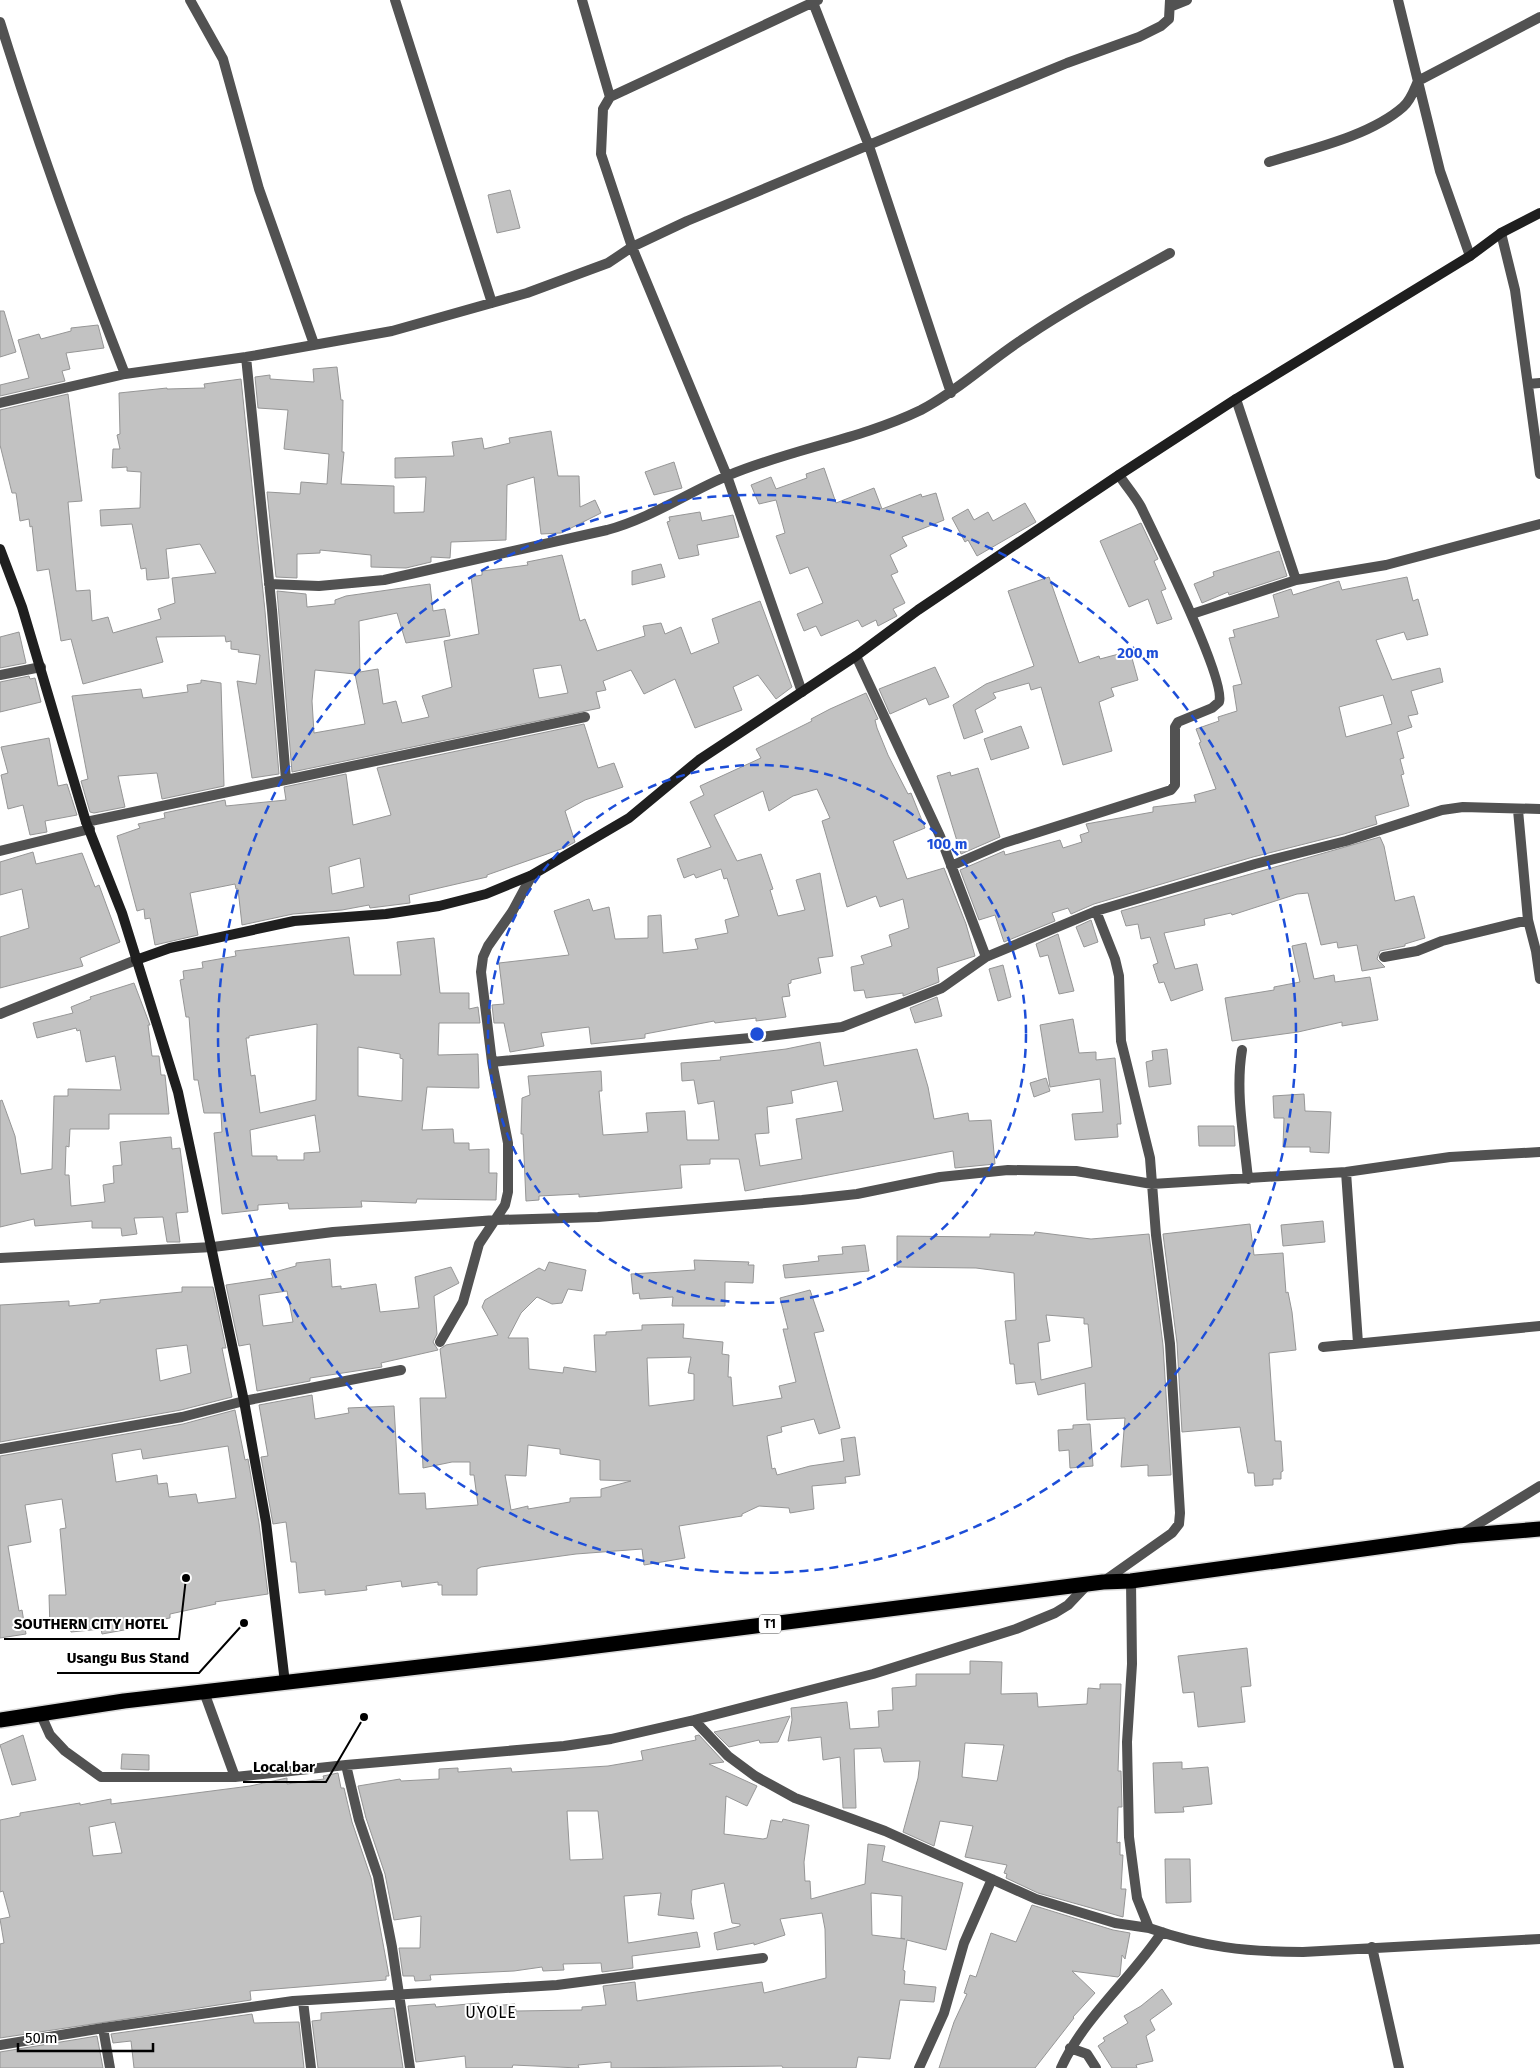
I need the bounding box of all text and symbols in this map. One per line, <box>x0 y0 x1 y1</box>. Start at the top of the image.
text: 200 m <box>1117 644 1159 662</box>
text: 100 m <box>927 835 967 853</box>
centre of rings <box>748 1025 766 1043</box>
callout: SOUTHERN CITY HOTEL <box>4 1609 179 1639</box>
text: SOUTHERN CITY HOTEL <box>14 1615 169 1633</box>
road number: T1 <box>759 1615 781 1634</box>
callout: Usangu Bus Stand <box>57 1643 199 1673</box>
text: Usangu Bus Stand <box>67 1649 189 1667</box>
callout: Local bar <box>243 1752 326 1782</box>
text: Local bar <box>253 1758 316 1776</box>
district label: UYOLE <box>465 2003 517 2022</box>
scale bar <box>18 2020 152 2052</box>
text: 50 m <box>25 2029 58 2047</box>

